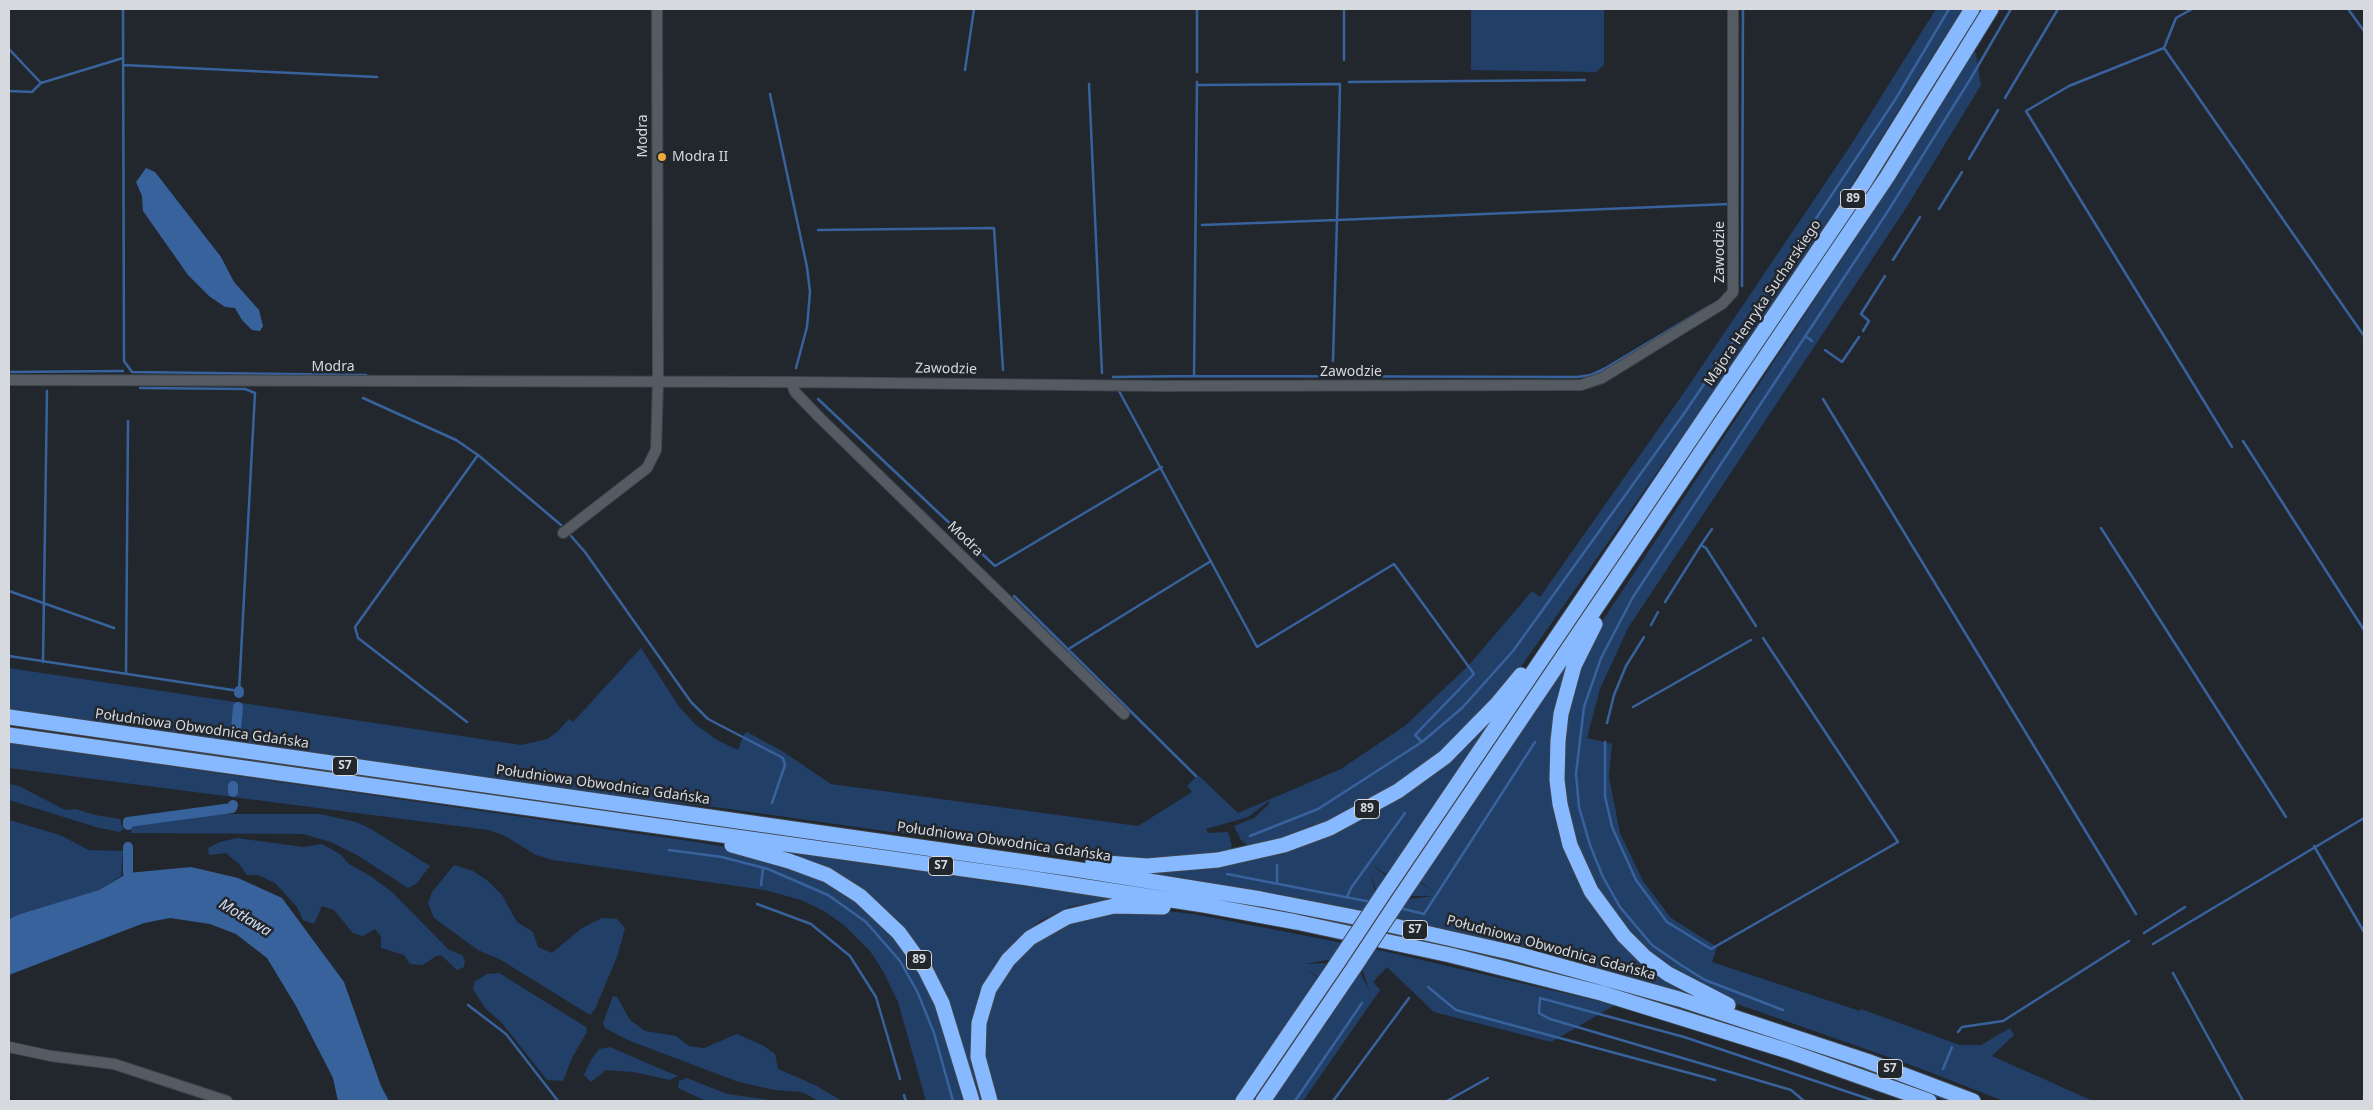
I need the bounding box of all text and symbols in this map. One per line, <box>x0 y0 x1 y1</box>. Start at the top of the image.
street label: Modra <box>635 114 651 158</box>
place label: Modra II <box>672 149 728 165</box>
marker: Modra II <box>656 151 668 163</box>
road number: 89 <box>1840 190 1866 208</box>
street label: Majora Henryka Sucharskiego <box>1701 217 1825 389</box>
street label: Zawodzie <box>1712 221 1728 283</box>
street label: Modra <box>311 359 355 375</box>
street label: Zawodzie <box>915 360 977 378</box>
street label: Zawodzie <box>1320 364 1382 380</box>
street label: Modra <box>944 518 986 560</box>
street label: Południowa Obwodnica Gdańska <box>94 706 310 752</box>
road number: S7 <box>332 756 358 776</box>
street label: Południowa Obwodnica Gdańska <box>495 762 711 808</box>
road number: 89 <box>1354 800 1380 819</box>
street label: Południowa Obwodnica Gdańska <box>896 819 1112 865</box>
road number: S7 <box>928 856 954 876</box>
water label: Motława <box>216 895 274 941</box>
street label: Południowa Obwodnica Gdańska <box>1445 912 1657 984</box>
road number: S7 <box>1402 920 1428 940</box>
road number: 89 <box>906 950 932 970</box>
road number: S7 <box>1878 1060 1902 1078</box>

